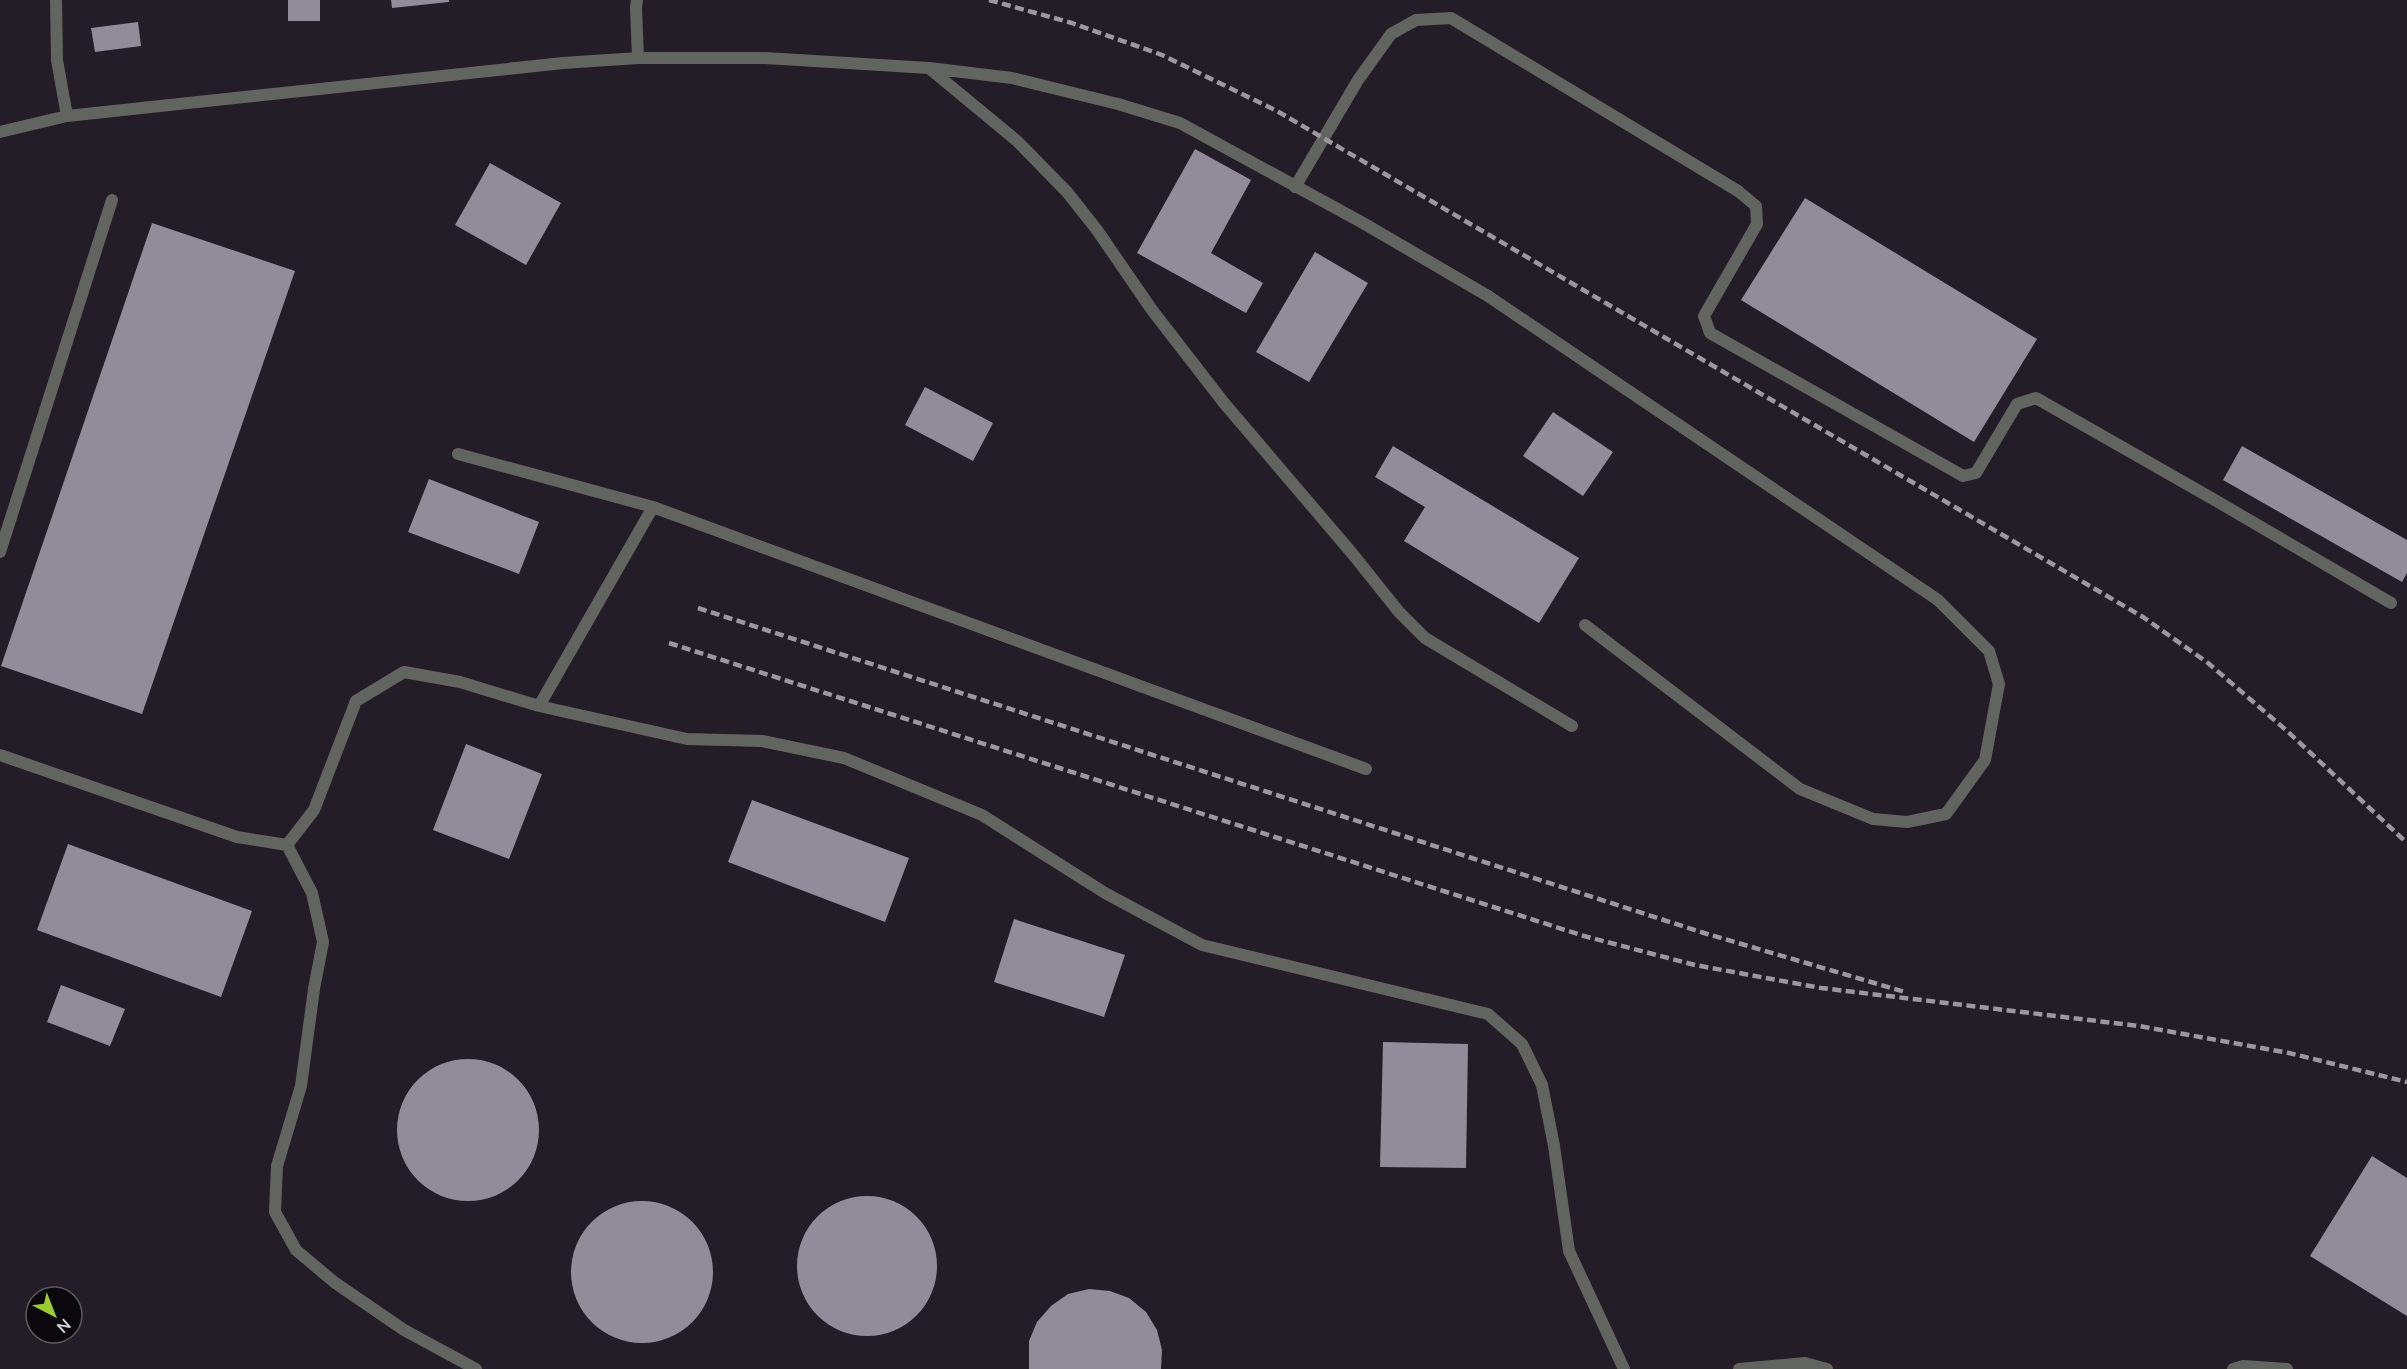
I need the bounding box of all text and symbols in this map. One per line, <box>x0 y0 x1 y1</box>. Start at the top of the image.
north arrow <box>24 1285 84 1345</box>
text: N <box>52 1313 75 1338</box>

